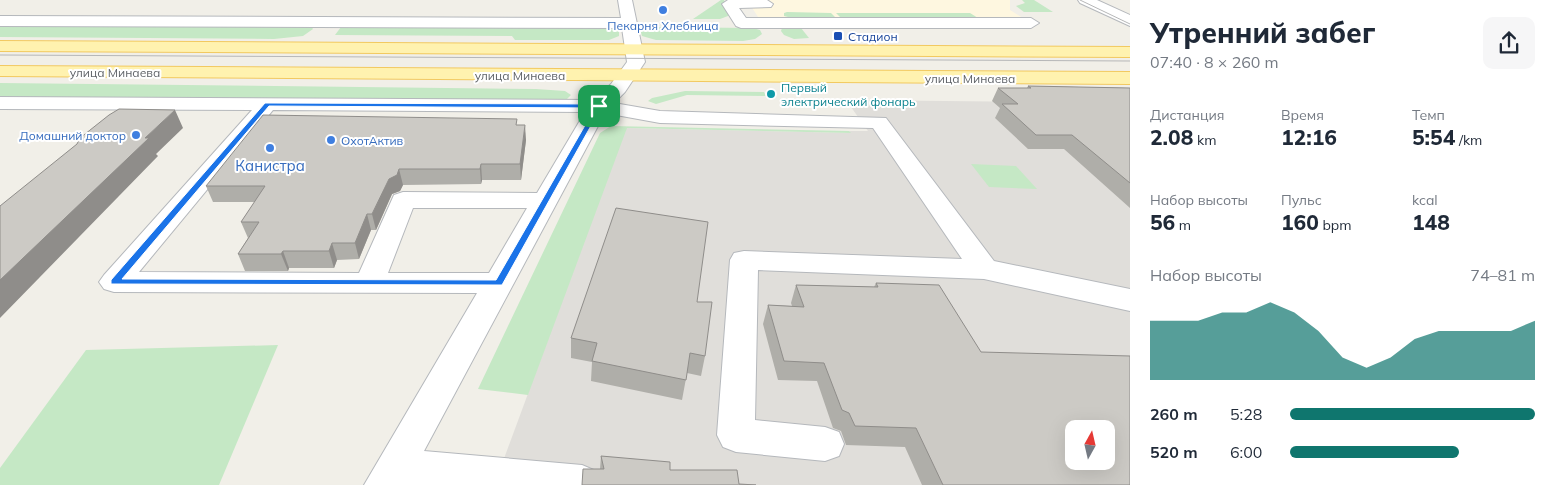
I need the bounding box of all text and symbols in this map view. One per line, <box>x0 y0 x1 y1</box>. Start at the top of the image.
marker: Пекарня Хлебница <box>657 4 669 16</box>
text: Утренний забег <box>1150 15 1375 50</box>
button: share <box>1483 17 1535 69</box>
place label: Пекарня Хлебница <box>607 18 719 33</box>
place label: Стадион <box>848 29 898 44</box>
marker: Стадион <box>832 30 844 42</box>
text: 07:40 · 8 × 260 m <box>1150 52 1279 72</box>
street label: улица Минаева <box>70 65 160 80</box>
street label: улица Минаева <box>475 68 565 83</box>
street label: улица Минаева <box>925 71 1015 86</box>
place label: Первый электрический фонарь <box>781 80 916 109</box>
pin <box>578 85 620 127</box>
marker: Первый электрический фонарь <box>765 88 777 100</box>
icon: arrive <box>585 92 613 120</box>
text: Дистанция <box>1150 106 1224 124</box>
text: Время <box>1281 106 1324 124</box>
text: Темп <box>1412 106 1445 124</box>
text: 2.08 <box>1150 124 1193 150</box>
text: 12:16 <box>1281 124 1337 150</box>
text: 5:54 <box>1412 124 1455 150</box>
place label: Домашний доктор <box>19 128 126 143</box>
marker: Домашний доктор <box>130 129 142 141</box>
text: km <box>1193 131 1216 149</box>
text: /km <box>1455 131 1482 149</box>
place label: ОхотАктив <box>341 133 404 148</box>
marker: ОхотАктив <box>325 134 337 146</box>
marker: Канистра <box>264 142 276 154</box>
place label: Канистра <box>235 156 305 175</box>
text: Набор высоты <box>1150 191 1248 209</box>
text: Пульс <box>1281 191 1322 209</box>
text: kcal <box>1412 191 1438 209</box>
text: 56 <box>1150 209 1175 235</box>
text: 160 <box>1281 209 1319 235</box>
text: 148 <box>1412 209 1450 235</box>
text: m <box>1175 216 1191 234</box>
text: bpm <box>1319 216 1352 234</box>
text: Набор высоты <box>1150 265 1262 285</box>
text: 74–81 m <box>1470 265 1535 285</box>
text: 260 m <box>1150 404 1198 424</box>
text: 5:28 <box>1230 404 1262 424</box>
north arrow <box>1065 420 1115 470</box>
map controls <box>1065 420 1115 470</box>
text: 520 m <box>1150 442 1198 462</box>
text: 6:00 <box>1230 442 1262 462</box>

